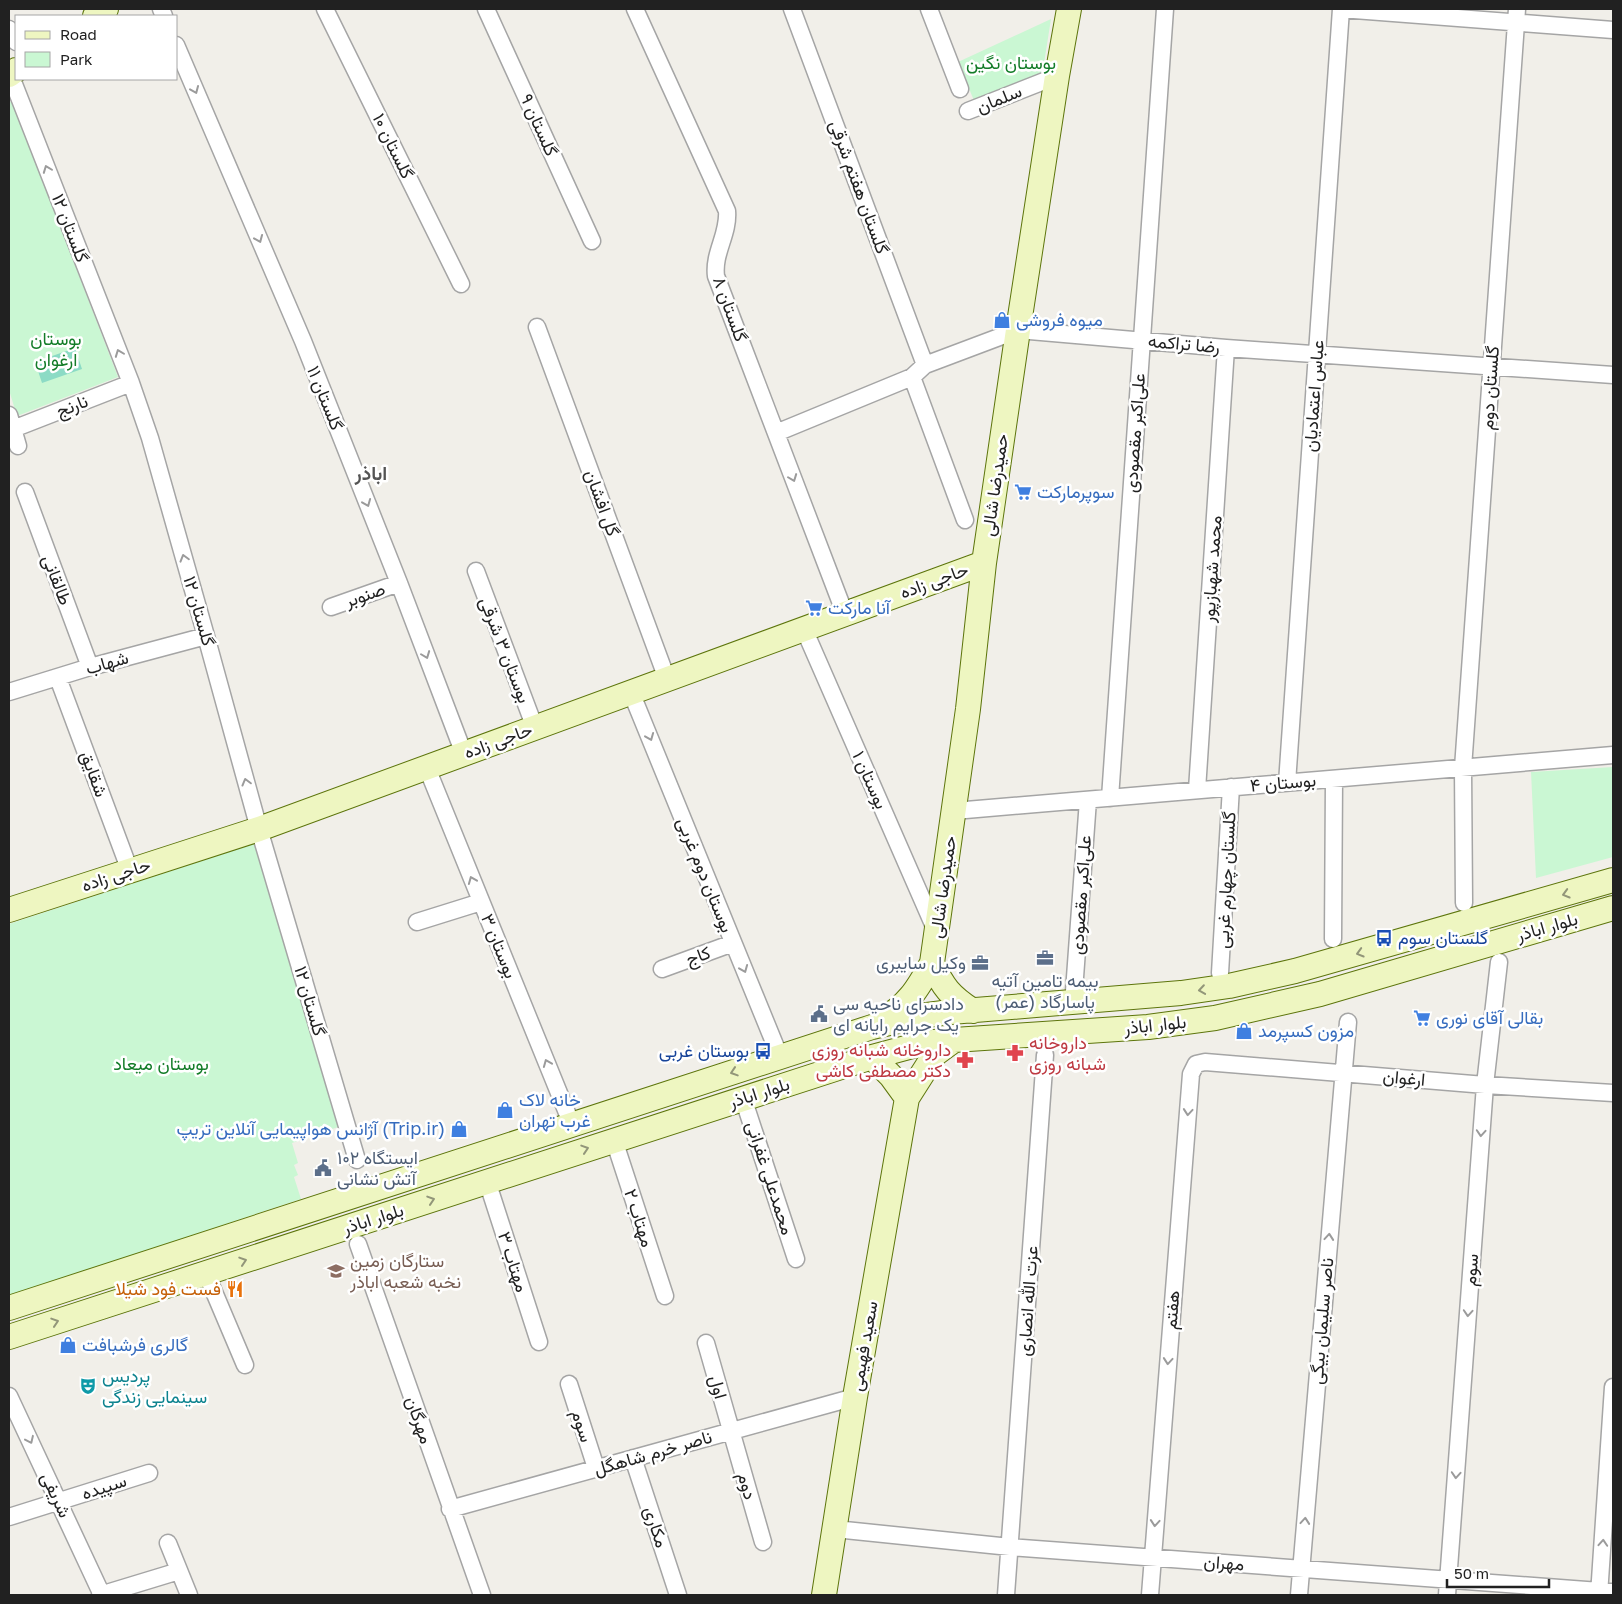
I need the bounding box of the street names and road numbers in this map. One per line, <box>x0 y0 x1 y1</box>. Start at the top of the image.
street label: سلمان <box>973 79 1025 117</box>
street label: گلستان ۹ <box>516 90 563 159</box>
street label: گلستان ۱۰ <box>369 109 419 182</box>
street label: گلستان هفتم شرقی <box>824 117 894 257</box>
street label: گلستان ۱۲ <box>48 190 94 265</box>
street label: گلستان ٨ <box>709 273 753 344</box>
street label: رضا تراکمه <box>1147 329 1221 358</box>
street label: عباس اعتمادیان <box>1298 339 1329 453</box>
street label: گلستان دوم <box>1475 345 1505 431</box>
street label: گلستان ۱۱ <box>303 362 349 433</box>
street label: علی‌اکبر مقصودی <box>1119 372 1150 494</box>
street label: نارنج <box>53 389 91 423</box>
street label: حمیدرضا شالی <box>976 432 1013 538</box>
street label: گل افشان <box>580 466 625 539</box>
street label: محمد شهبازپور <box>1196 515 1228 624</box>
street label: طالقانی <box>37 551 78 608</box>
street label: حاجی زاده <box>896 558 971 603</box>
street label: گلستان ۱۲ <box>179 573 220 648</box>
street label: صنوبر <box>341 577 388 612</box>
street label: بوستان ۳ شرقی <box>475 593 536 706</box>
street label: شهاب <box>83 645 131 680</box>
street label: حاجی زاده <box>460 718 535 763</box>
street label: بوستان ۱ <box>848 747 893 812</box>
street label: شقایق <box>76 748 113 800</box>
street label: بوستان ۴ <box>1249 768 1317 797</box>
street label: گلستان چهارم غربی <box>1210 811 1242 949</box>
street label: بوستان دوم غربی <box>671 814 739 936</box>
street label: حمیدرضا شالی <box>924 834 961 940</box>
street label: علی‌اکبر مقصودی <box>1065 834 1096 956</box>
street label: حاجی زاده <box>78 853 153 896</box>
street label: بلوار اباذر <box>1513 907 1580 947</box>
street label: بوستان ۳ <box>476 910 523 981</box>
street label: کاج <box>682 940 714 972</box>
street label: گلستان ۱۲ <box>290 963 331 1038</box>
street label: بلوار اباذر <box>1122 1010 1187 1039</box>
street label: ارغوان <box>1382 1064 1426 1091</box>
street label: بلوار اباذر <box>724 1072 792 1113</box>
street label: محمدعلی غفرانی <box>741 1118 800 1238</box>
street label: مهتاب ۲ <box>619 1186 660 1250</box>
street label: بلوار اباذر <box>338 1198 406 1239</box>
street label: مهتاب ۳ <box>493 1229 534 1295</box>
street label: عزت الله انصاری <box>1012 1245 1043 1357</box>
street label: سوم <box>1458 1253 1484 1287</box>
street label: ناصر سلیمان بیگی <box>1305 1257 1339 1385</box>
street label: هفتم <box>1158 1289 1186 1331</box>
street label: سعید فهیمی <box>844 1299 883 1393</box>
street label: اول <box>704 1372 733 1401</box>
street label: مهرگان <box>401 1393 438 1447</box>
street label: سوم <box>566 1407 598 1445</box>
street label: ناصر خرم شاهگل <box>591 1425 715 1481</box>
street label: شریفی <box>36 1468 77 1521</box>
street label: سپیده <box>78 1469 130 1505</box>
street label: دوم <box>732 1470 762 1502</box>
street label: مکاری <box>639 1503 674 1551</box>
street label: مهران <box>1203 1550 1245 1575</box>

